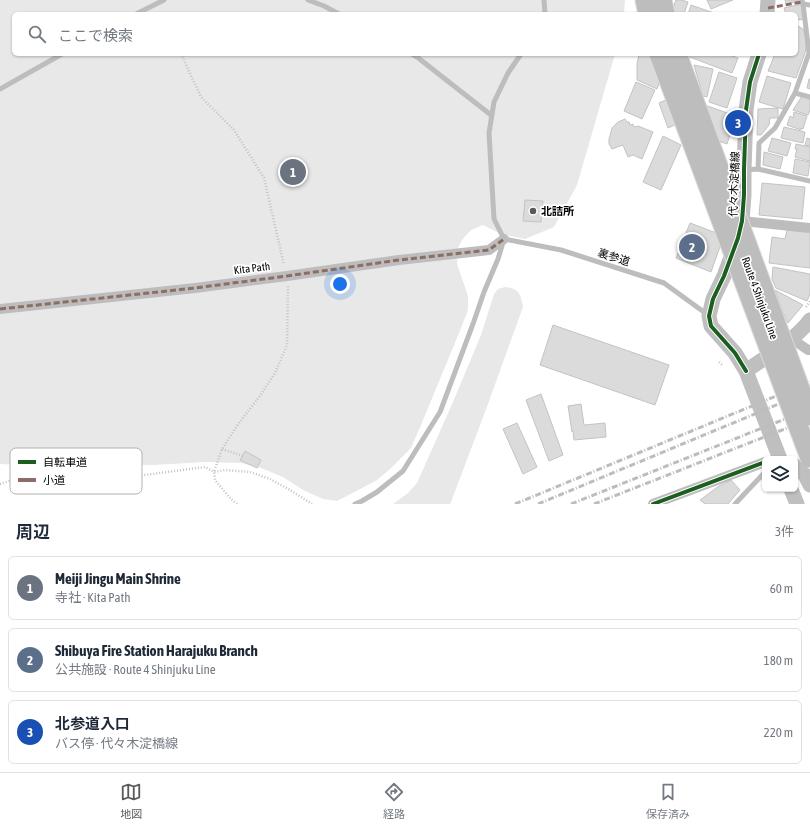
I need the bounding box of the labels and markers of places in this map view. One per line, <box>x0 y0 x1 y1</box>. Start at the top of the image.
pin: 3 <box>725 108 751 138</box>
pin: 1 <box>280 157 306 187</box>
place label: 北詰所 <box>541 205 574 217</box>
marker: 北詰所 <box>528 206 538 216</box>
pin: 2 <box>679 232 705 262</box>

